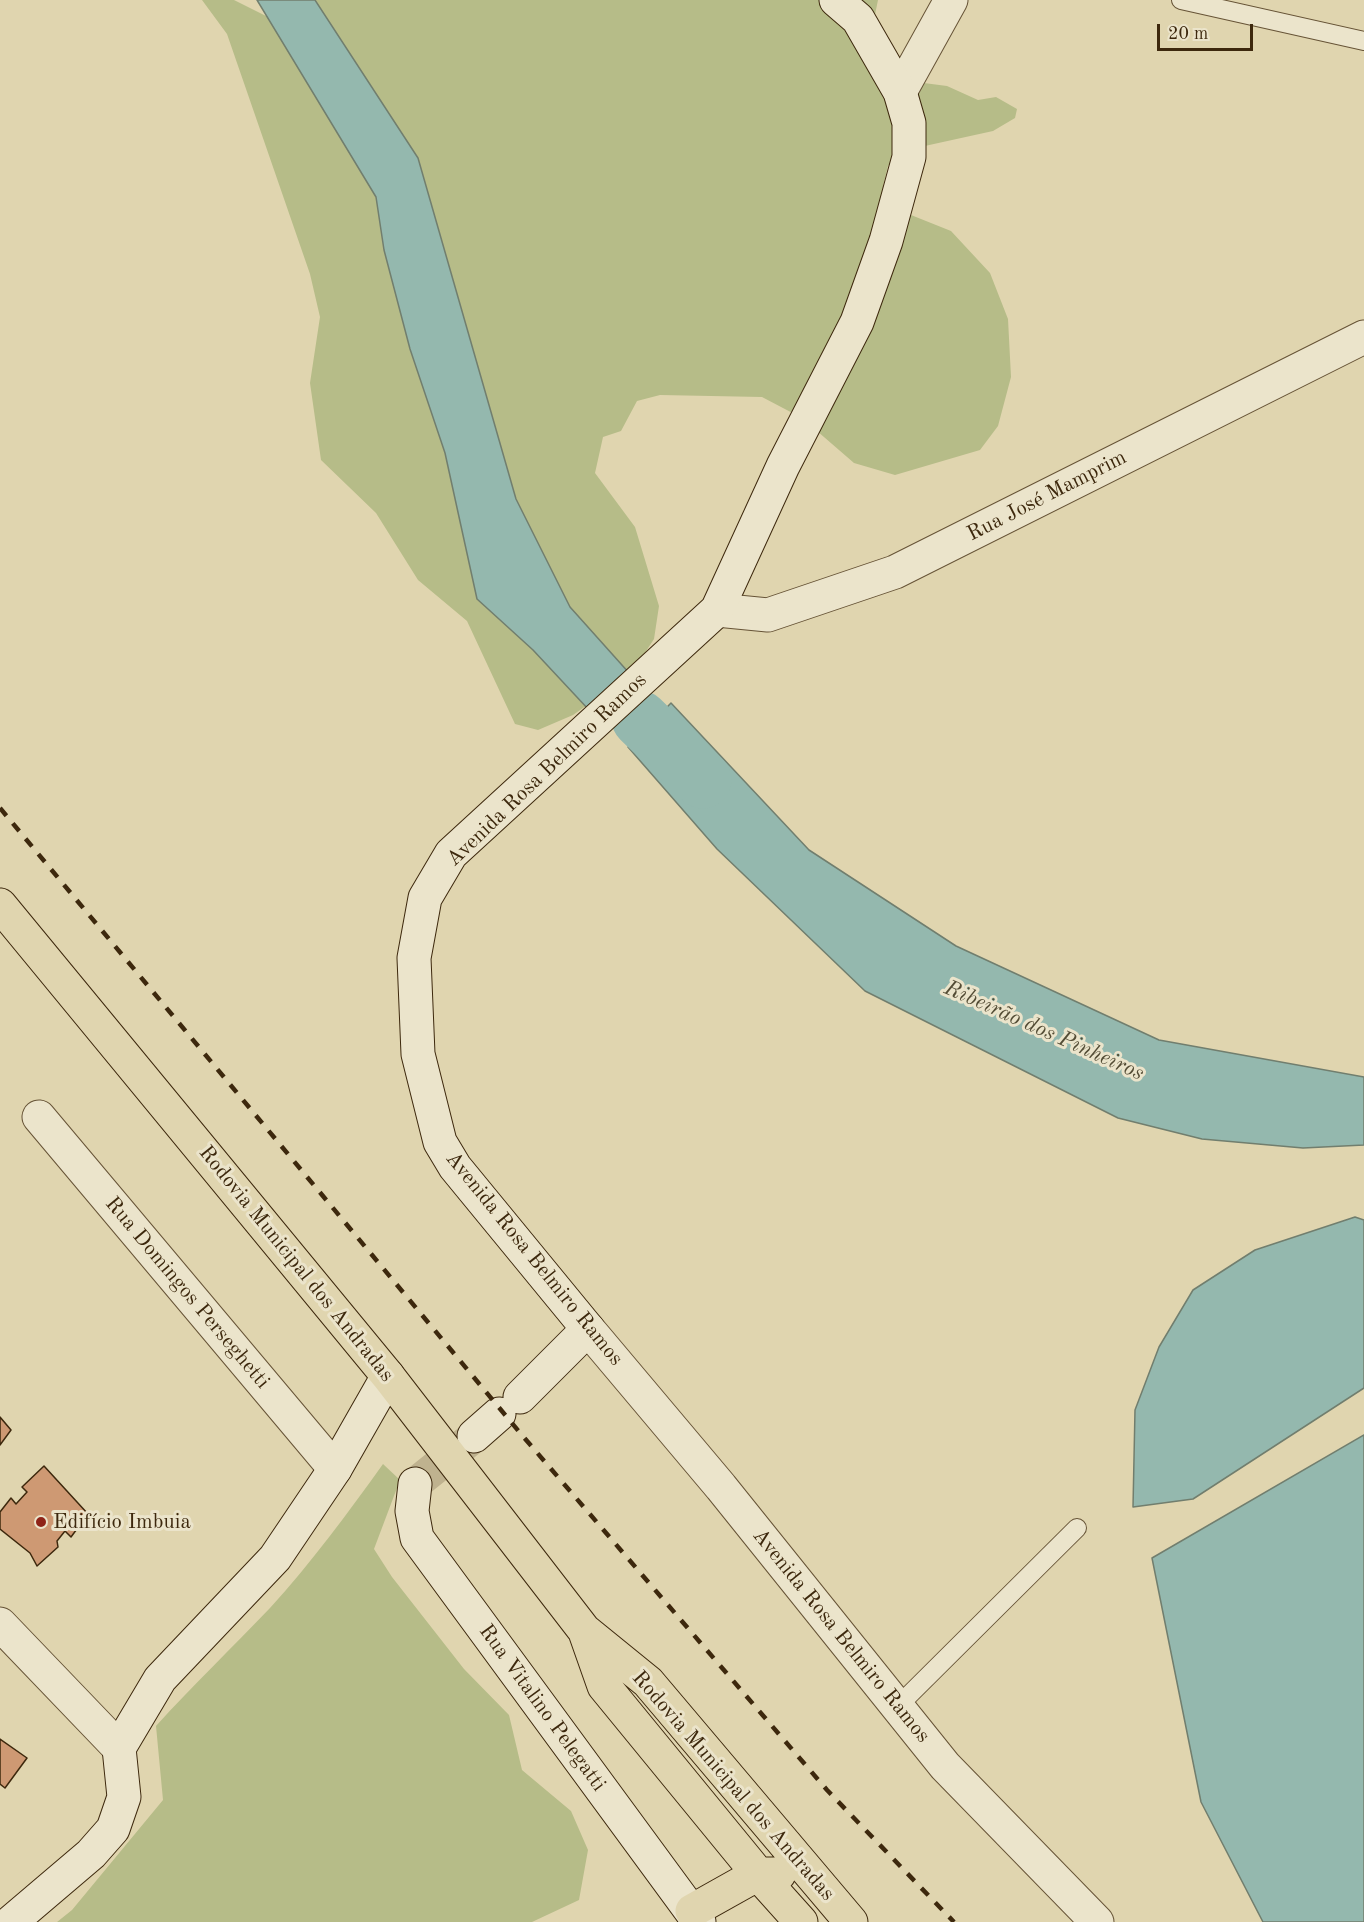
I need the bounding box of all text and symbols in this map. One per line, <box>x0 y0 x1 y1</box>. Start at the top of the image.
scale bar <box>1160 12 1256 50</box>
text: 20 m <box>1168 25 1208 43</box>
street label: Rua José Mamprim <box>963 445 1131 547</box>
street label: Avenida Rosa Belmiro Ramos <box>442 668 652 872</box>
water label: Ribeirão dos Pinheiros <box>940 975 1148 1087</box>
street label: Rodovia Municipal dos Andradas <box>193 1141 399 1387</box>
street label: Avenida Rosa Belmiro Ramos <box>440 1147 628 1371</box>
street label: Rua Domingos Perseghetti <box>99 1192 275 1394</box>
place label: Edifício Imbuia <box>53 1509 191 1535</box>
marker: Edifício Imbuia <box>34 1515 48 1529</box>
street label: Avenida Rosa Belmiro Ramos <box>747 1524 935 1748</box>
street label: Rua Vitalino Pelegatti <box>473 1620 611 1796</box>
street label: Rodovia Municipal dos Andradas <box>626 1666 840 1906</box>

